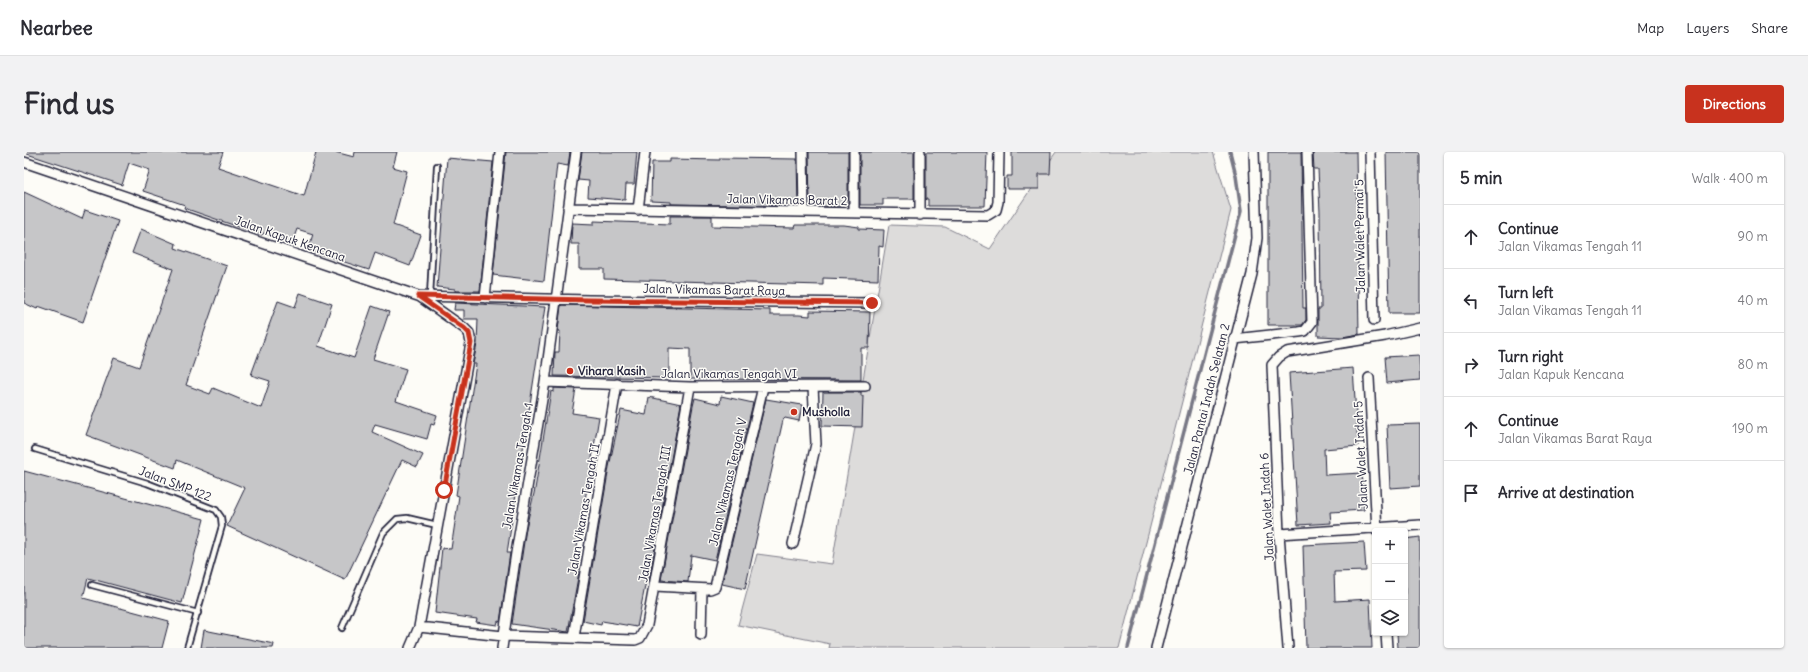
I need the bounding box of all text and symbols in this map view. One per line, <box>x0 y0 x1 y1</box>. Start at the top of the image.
text: Nearbee <box>20 16 93 40</box>
text: Map <box>1637 19 1664 37</box>
text: Layers <box>1686 19 1729 37</box>
text: Share <box>1751 19 1788 37</box>
button: Directions <box>1685 85 1784 123</box>
text: Find us <box>24 86 115 122</box>
text: 5 min <box>1460 167 1502 189</box>
text: Walk · 400 m <box>1691 170 1768 187</box>
street label: Jalan Walet Permai 5 <box>1351 179 1368 293</box>
street label: Jalan Vikamas Barat 2 <box>726 191 848 208</box>
street label: Jalan Kapuk Kencana <box>233 212 348 265</box>
text: Continue <box>1498 219 1559 238</box>
icon: ahead <box>1460 226 1482 248</box>
text: 90 m <box>1737 228 1768 245</box>
text: Jalan Vikamas Tengah 11 <box>1498 238 1642 255</box>
street label: Jalan Vikamas Barat Raya <box>643 281 785 298</box>
text: Turn left <box>1498 283 1553 302</box>
icon: left <box>1460 290 1482 312</box>
text: 40 m <box>1737 292 1768 309</box>
route end <box>863 294 881 312</box>
text: Jalan Vikamas Tengah 11 <box>1498 302 1642 319</box>
street label: Jalan Pantai Indah Selatan 2 <box>1180 321 1233 476</box>
text: Turn right <box>1498 347 1563 366</box>
icon: right <box>1460 354 1482 376</box>
text: 80 m <box>1737 356 1768 373</box>
place label: Vihara Kasih <box>578 363 646 378</box>
marker: Vihara Kasih <box>565 366 575 376</box>
street label: Jalan Vikamas Tengah VI <box>661 366 797 381</box>
text: Jalan Kapuk Kencana <box>1498 366 1624 383</box>
street label: Jalan Walet Indah 5 <box>1350 400 1371 510</box>
street label: Jalan Vikamas Tengah 1 <box>499 402 536 530</box>
place label: Musholla <box>802 404 850 419</box>
marker: Musholla <box>789 407 799 417</box>
text: Continue <box>1498 411 1559 430</box>
street label: Jalan Vikamas Tengah V <box>706 416 750 547</box>
icon: ahead <box>1460 418 1482 440</box>
text: 190 m <box>1732 420 1768 437</box>
text: Jalan Vikamas Barat Raya <box>1498 430 1652 447</box>
street label: Jalan Vikamas Tengah II <box>565 442 603 576</box>
street label: Jalan Vikamas Tengah III <box>635 444 674 584</box>
street label: Jalan Walet Indah 6 <box>1256 452 1277 562</box>
street label: Jalan SMP 122 <box>137 463 214 504</box>
route start <box>435 481 453 499</box>
icon: arrive <box>1460 482 1482 504</box>
text: Arrive at destination <box>1498 483 1634 502</box>
map controls <box>1372 528 1408 636</box>
button: + <box>1372 528 1408 564</box>
button: − <box>1372 564 1408 600</box>
button: layers <box>1372 600 1408 636</box>

